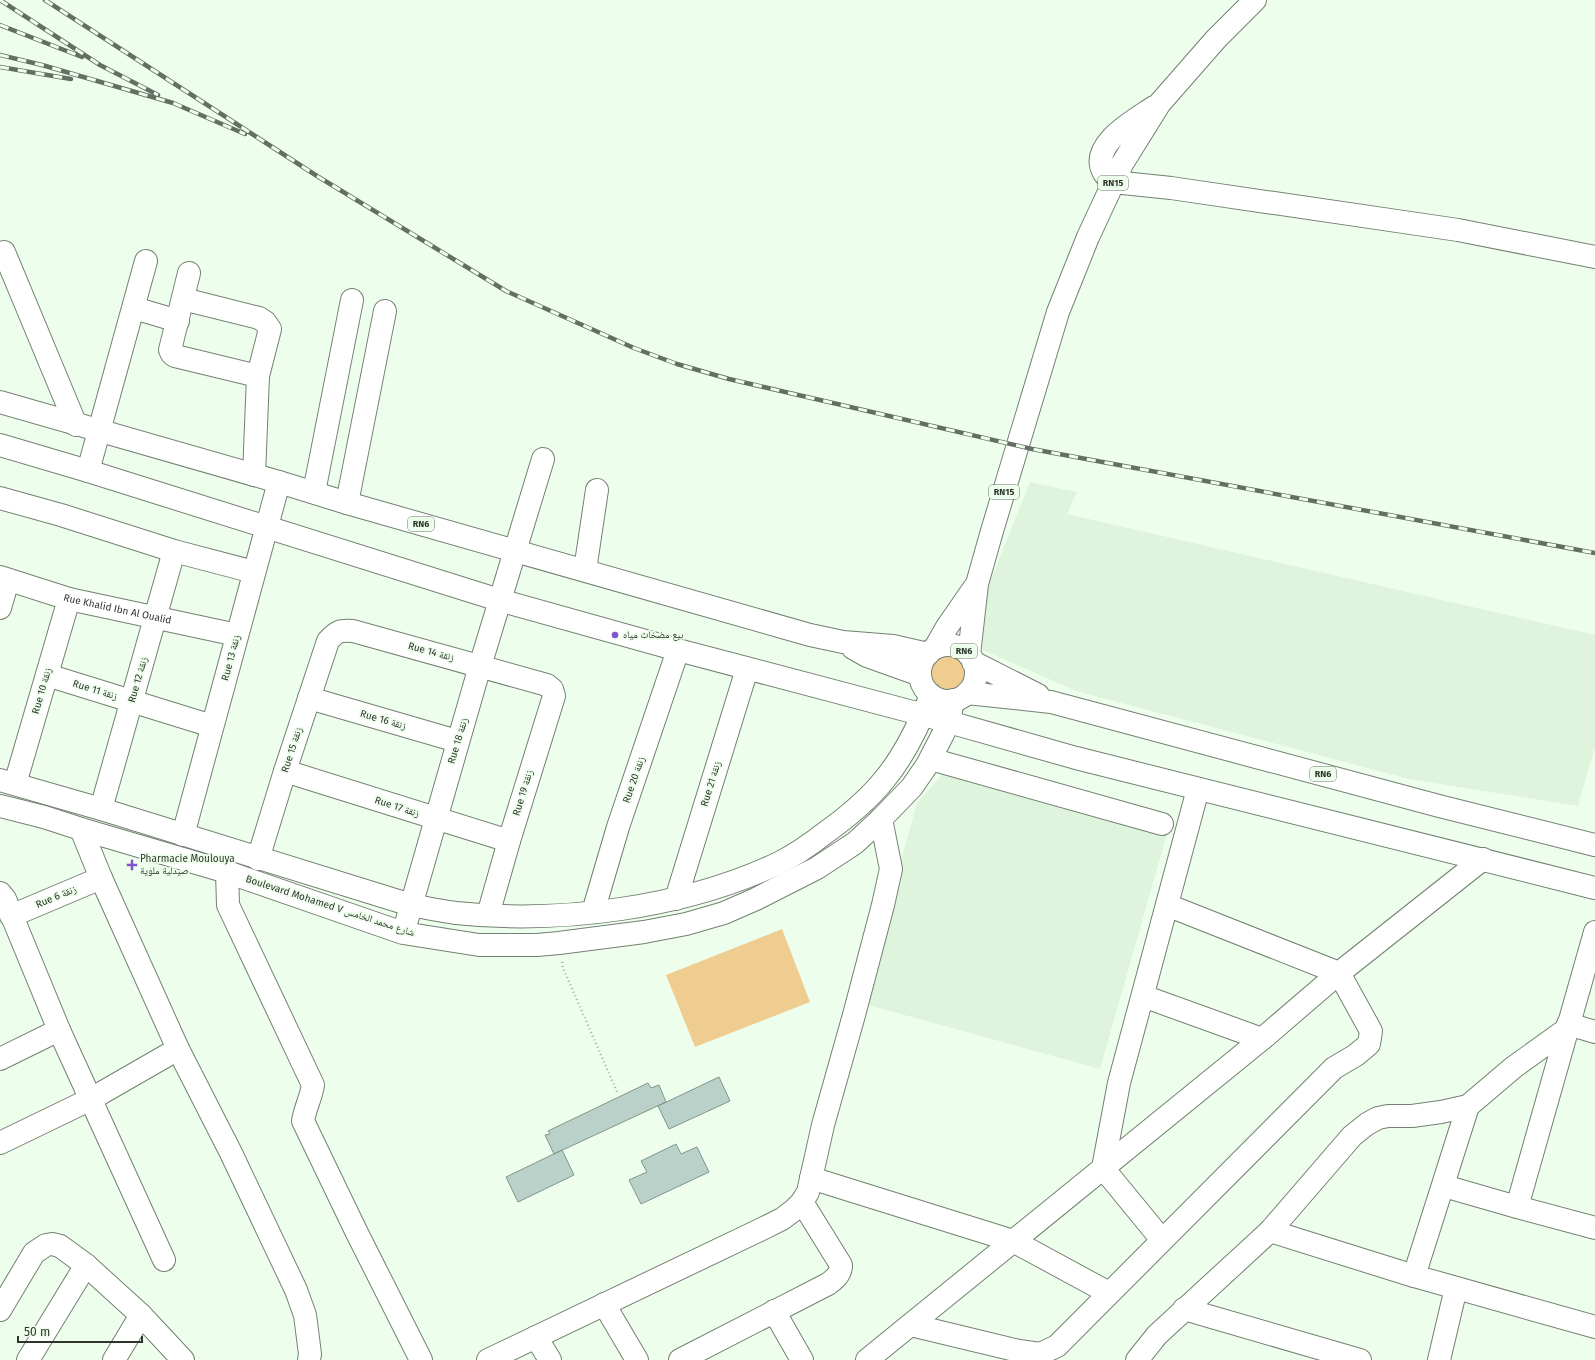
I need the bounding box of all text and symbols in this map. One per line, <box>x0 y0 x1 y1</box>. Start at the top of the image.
road number: RN15 <box>1098 176 1128 190</box>
road number: RN15 <box>989 485 1019 499</box>
road number: RN6 <box>408 517 434 531</box>
street label: Rue Khalid Ibn Al Oualid <box>62 592 173 627</box>
place label: بيع مضخات مياه <box>623 629 684 641</box>
marker: بيع مضخات مياه <box>610 630 620 640</box>
street label: Rue 13 زنقة <box>219 634 243 682</box>
street label: Rue 14 زنقة <box>407 640 456 664</box>
road number: RN6 <box>951 644 977 658</box>
street label: Rue 12 زنقة <box>126 656 150 704</box>
street label: Rue 10 زنقة <box>30 666 54 715</box>
street label: Rue 11 زنقة <box>71 678 119 703</box>
street label: Rue 16 زنقة <box>359 708 408 732</box>
street label: Rue 18 زنقة <box>445 716 471 765</box>
street label: Rue 15 زنقة <box>279 726 305 774</box>
street label: Rue 20 زنقة <box>620 755 648 805</box>
street label: Rue 21 زنقة <box>698 760 724 808</box>
road number: RN6 <box>1310 767 1336 781</box>
street label: Rue 19 زنقة <box>510 769 536 817</box>
street label: Rue 17 زنقة <box>373 794 421 820</box>
place label: Pharmacie Moulouya صيدلية ملوية <box>140 853 235 877</box>
marker: Pharmacie Moulouya صيدلية ملوية <box>127 860 137 870</box>
street label: Boulevard Mohamed V شارع محمد الخامس <box>244 873 416 939</box>
street label: Rue 6 زنقة <box>34 883 78 911</box>
scale bar <box>18 1318 142 1344</box>
text: 50 m <box>24 1325 50 1339</box>

